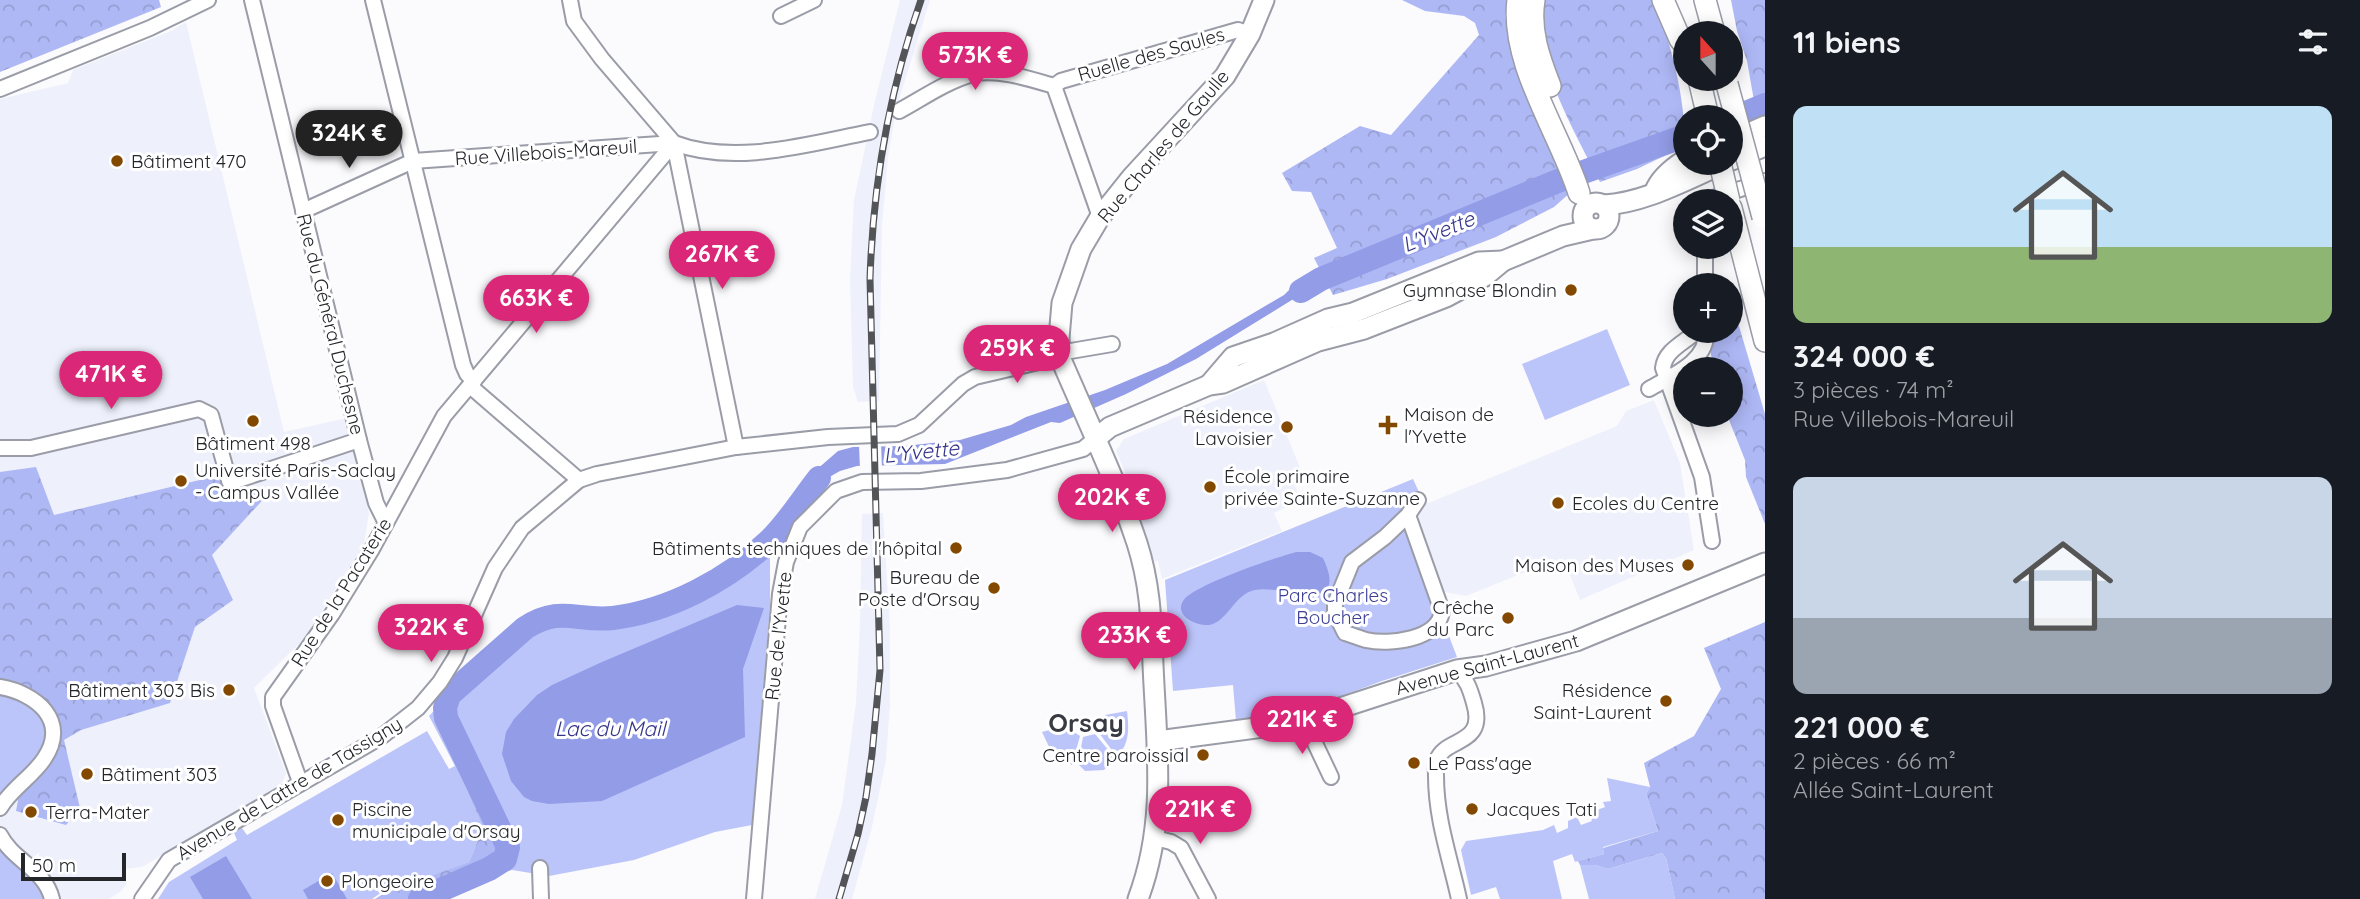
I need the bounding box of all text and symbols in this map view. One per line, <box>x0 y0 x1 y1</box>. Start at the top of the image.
north arrow <box>1673 21 1743 91</box>
map controls <box>1673 21 1743 427</box>
street label: Ruelle des Saules <box>1075 22 1227 86</box>
text: 11 biens <box>1793 23 1901 61</box>
icon: filters <box>2294 23 2332 61</box>
pin: 573K € <box>918 32 1032 92</box>
text: 573K € <box>938 40 1012 69</box>
street label: Rue Charles de Gaulle <box>1092 64 1234 228</box>
button: locate <box>1673 105 1743 175</box>
pin: 324K € <box>292 110 406 170</box>
text: 324K € <box>312 118 386 147</box>
street label: Rue Villebois-Mareuil <box>454 134 638 170</box>
place label: Bâtiment 470 <box>131 149 247 173</box>
icon: home <box>2000 152 2126 278</box>
marker: Bâtiment 470 <box>109 153 125 169</box>
button: layers <box>1673 189 1743 259</box>
water label: L'Yvette <box>1398 204 1479 257</box>
street label: Rue du Général Duchesne <box>292 211 370 437</box>
pin: 267K € <box>665 232 779 291</box>
text: 267K € <box>685 239 759 268</box>
button: + <box>1673 273 1743 343</box>
pin: 663K € <box>479 276 593 335</box>
place label: Gymnase Blondin <box>1403 278 1557 302</box>
marker: Gymnase Blondin <box>1563 282 1579 298</box>
text: 663K € <box>499 283 573 312</box>
pin: 259K € <box>960 326 1074 385</box>
text: 259K € <box>979 333 1055 362</box>
text: 324 000 € <box>1793 337 1935 375</box>
pin: 471K € <box>54 352 168 411</box>
button: − <box>1673 357 1743 427</box>
text: 471K € <box>75 359 147 388</box>
text: 3 pièces · 74 m² <box>1793 375 1953 404</box>
place label: Maison de l'Yvette <box>1404 402 1494 448</box>
place label: Résidence Lavoisier <box>1183 404 1274 450</box>
text: Rue Villebois-Mareuil <box>1793 404 2014 433</box>
marker: Bâtiment 498 <box>245 413 261 429</box>
marker: Maison de l'Yvette <box>1378 415 1398 435</box>
marker: Résidence Lavoisier <box>1279 419 1295 435</box>
place label: Bâtiment 498 <box>195 431 311 455</box>
water label: L'Yvette <box>882 434 961 468</box>
place label: Université Paris-Saclay - Campus Vallée <box>195 458 396 504</box>
place label: École primaire privée Sainte-Suzanne <box>1224 464 1420 510</box>
marker: Université Paris-Saclay - Campus Vallée <box>173 473 189 489</box>
pin: 202K € <box>1055 475 1169 534</box>
marker: École primaire privée Sainte-Suzanne <box>1202 479 1218 495</box>
text: 202K € <box>1074 482 1150 511</box>
place label: Ecoles du Centre <box>1572 491 1719 515</box>
marker: Ecoles du Centre <box>1550 495 1566 511</box>
street label: Rue de la Pacaterie <box>285 513 397 671</box>
icon: home <box>2000 523 2126 649</box>
place label: Bâtiments techniques de l'hôpital <box>652 536 942 560</box>
marker: Bâtiments techniques de l'hôpital <box>948 540 964 556</box>
place label: Maison des Muses <box>1515 553 1674 577</box>
marker: Maison des Muses <box>1680 557 1696 573</box>
place label: Bureau de Poste d'Orsay <box>858 565 980 611</box>
street label: Rue de l'Yvette <box>759 570 797 702</box>
marker: Bureau de Poste d'Orsay <box>986 580 1002 596</box>
park label: Parc Charles Boucher <box>1278 583 1388 629</box>
place label: Crêche du Parc <box>1427 595 1494 641</box>
pin: 322K € <box>374 604 488 664</box>
marker: Crêche du Parc <box>1500 610 1516 626</box>
text: 322K € <box>394 612 468 641</box>
pin: 233K € <box>1077 612 1191 672</box>
text: 233K € <box>1097 620 1171 649</box>
street label: Avenue Saint-Laurent <box>1393 628 1581 700</box>
place label: Bâtiment 303 Bis <box>68 678 215 702</box>
place label: Résidence Saint-Laurent <box>1534 678 1652 724</box>
marker: Bâtiment 303 Bis <box>221 682 237 698</box>
marker: Résidence Saint-Laurent <box>1658 693 1674 709</box>
pin: 221K € <box>1245 696 1359 756</box>
text: 221K € <box>1266 704 1338 733</box>
district label: Orsay <box>1048 706 1124 739</box>
text: 221 000 € <box>1793 708 1930 746</box>
street label: Avenue de Lattre de Tassigny <box>172 711 406 865</box>
water label: Lac du Mail <box>555 715 668 741</box>
place label: Centre paroissial <box>1042 743 1189 767</box>
text: 2 pièces · 66 m² <box>1793 746 1956 775</box>
marker: Centre paroissial <box>1195 747 1211 763</box>
place label: Le Pass'age <box>1428 751 1532 775</box>
marker: Le Pass'age <box>1406 755 1422 771</box>
place label: Bâtiment 303 <box>101 762 217 786</box>
marker: Bâtiment 303 <box>79 766 95 782</box>
text: Allée Saint-Laurent <box>1793 775 1994 804</box>
pin: 221K € <box>1143 786 1257 846</box>
text: 221K € <box>1164 794 1236 823</box>
place label: Piscine municipale d'Orsay <box>352 797 521 843</box>
place label: Jacques Tati <box>1486 797 1597 821</box>
place label: Terra-Mater <box>45 800 151 824</box>
marker: Jacques Tati <box>1464 801 1480 817</box>
marker: Terra-Mater <box>23 804 39 820</box>
marker: Piscine municipale d'Orsay <box>330 812 346 828</box>
scale bar <box>21 850 126 882</box>
text: 50 m <box>32 853 76 877</box>
place label: Plongeoire <box>341 869 434 893</box>
marker: Plongeoire <box>319 873 335 889</box>

